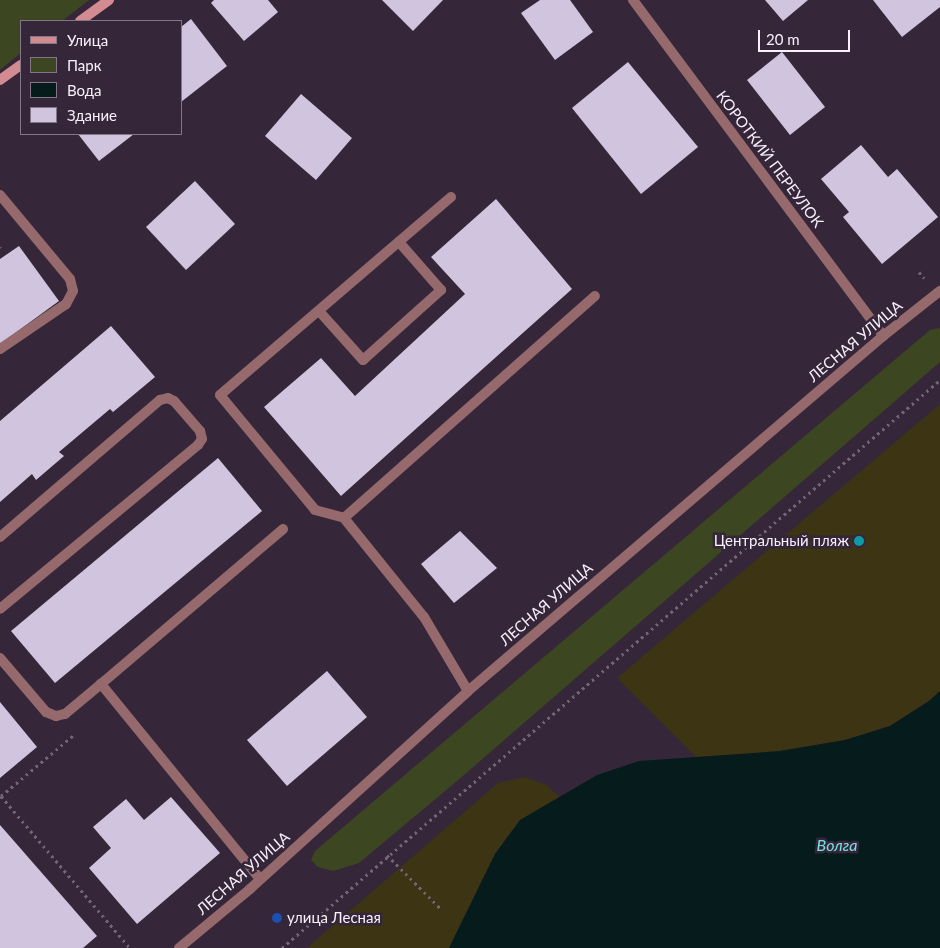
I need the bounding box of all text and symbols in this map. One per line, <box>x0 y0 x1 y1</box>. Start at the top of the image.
legend <box>20 20 182 135</box>
scale bar <box>760 20 852 52</box>
text: 20 m <box>766 30 800 48</box>
text: Улица <box>67 31 108 49</box>
text: Парк <box>67 56 101 74</box>
text: Вода <box>67 81 102 99</box>
street label: КОРОТКИЙ ПЕРЕУЛОК <box>713 87 827 231</box>
text: Здание <box>67 106 117 124</box>
street label: ЛЕСНАЯ УЛИЦА <box>804 296 906 386</box>
place label: Центральный пляж <box>714 532 849 550</box>
marker: Центральный пляж <box>853 535 865 547</box>
street label: ЛЕСНАЯ УЛИЦА <box>496 559 596 649</box>
street label: ЛЕСНАЯ УЛИЦА <box>193 828 293 918</box>
water label: Волга <box>817 835 857 855</box>
place label: улица Лесная <box>287 909 381 927</box>
marker: улица Лесная <box>271 912 283 924</box>

